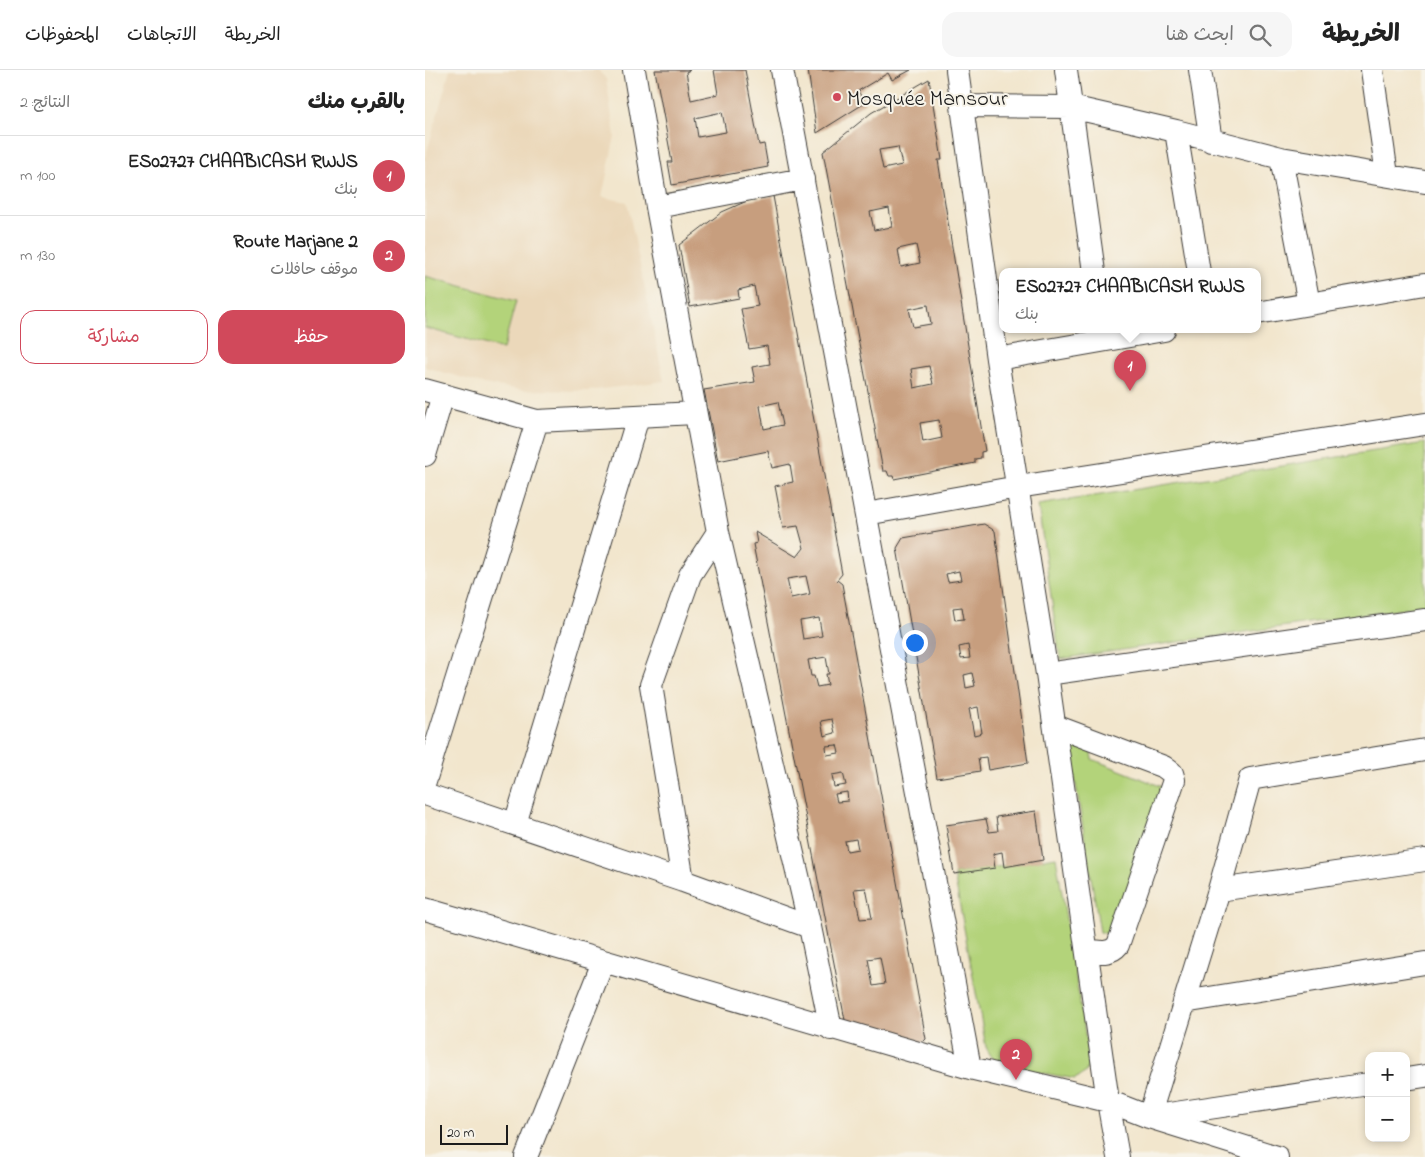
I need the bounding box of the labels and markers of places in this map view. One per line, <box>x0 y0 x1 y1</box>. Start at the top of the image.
place label: Mosquée Mansour <box>847 84 1008 116</box>
marker: Mosquée Mansour <box>831 91 843 103</box>
pin: 1 <box>1114 350 1146 391</box>
pin: 2 <box>1000 1039 1032 1080</box>

